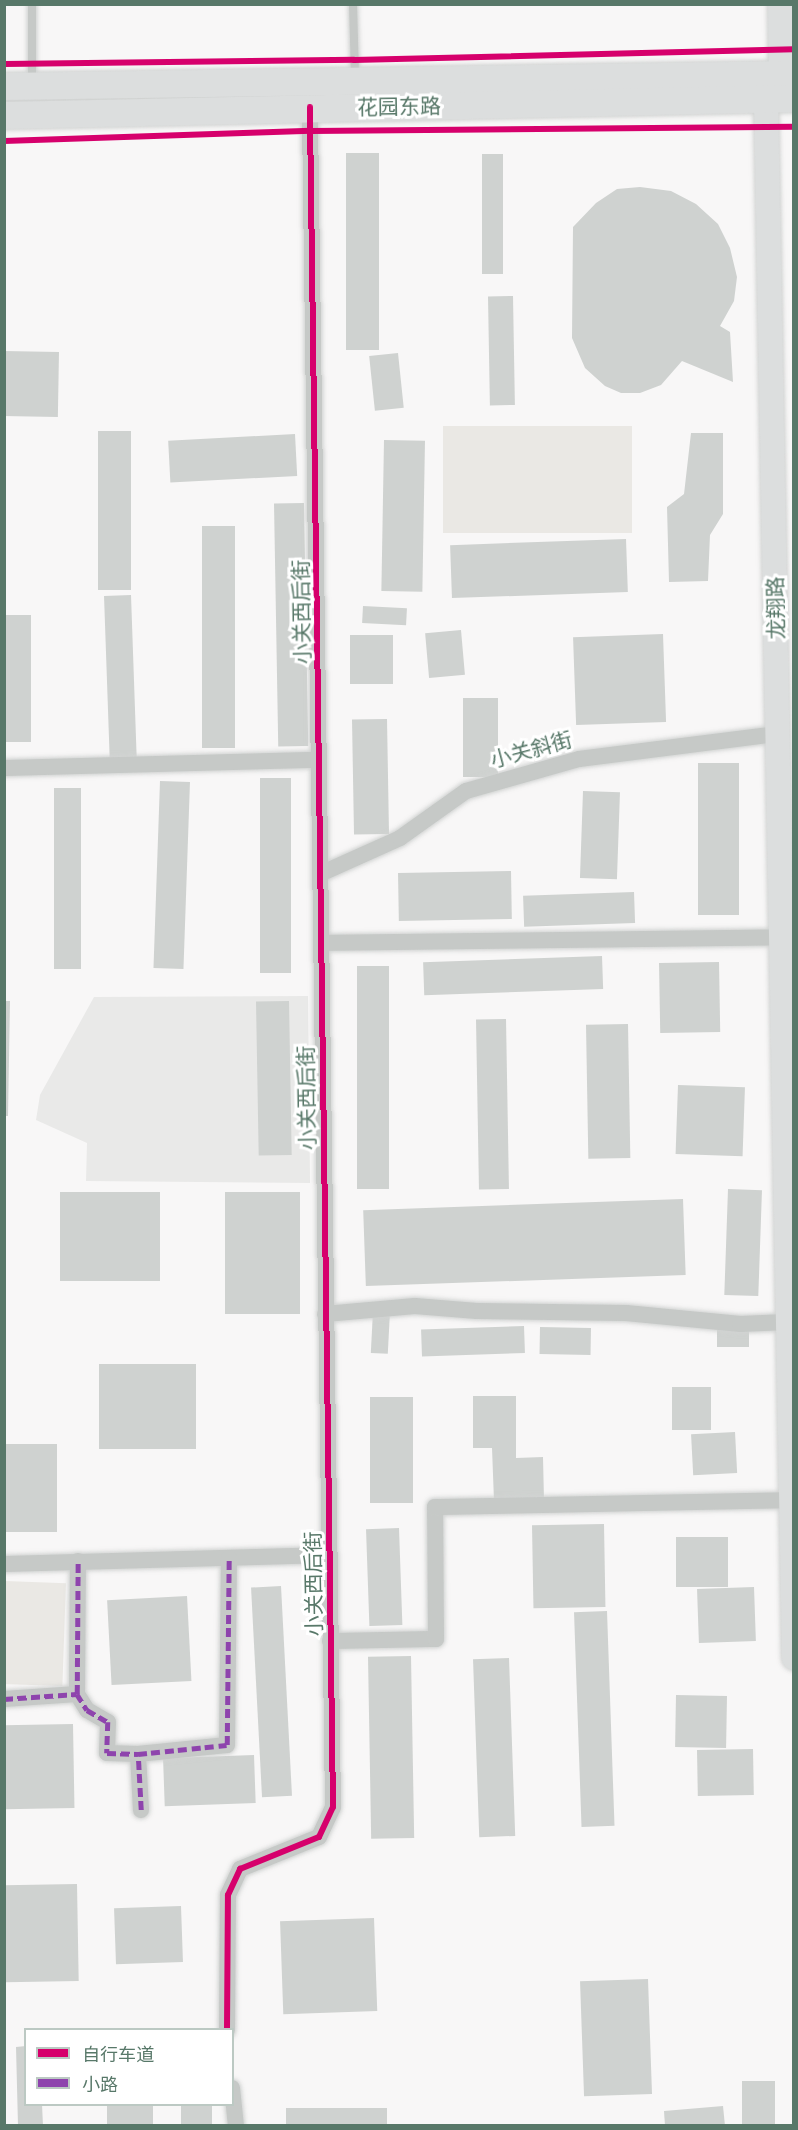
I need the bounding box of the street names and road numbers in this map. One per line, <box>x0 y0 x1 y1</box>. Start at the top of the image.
street label: 花园东路 <box>357 93 441 119</box>
street label: 小关西后街 <box>287 559 315 665</box>
street label: 龙翔路 <box>762 576 788 640</box>
street label: 小关斜街 <box>487 726 575 772</box>
street label: 小关西后街 <box>292 1045 320 1151</box>
street label: 小关西后街 <box>299 1531 327 1637</box>

